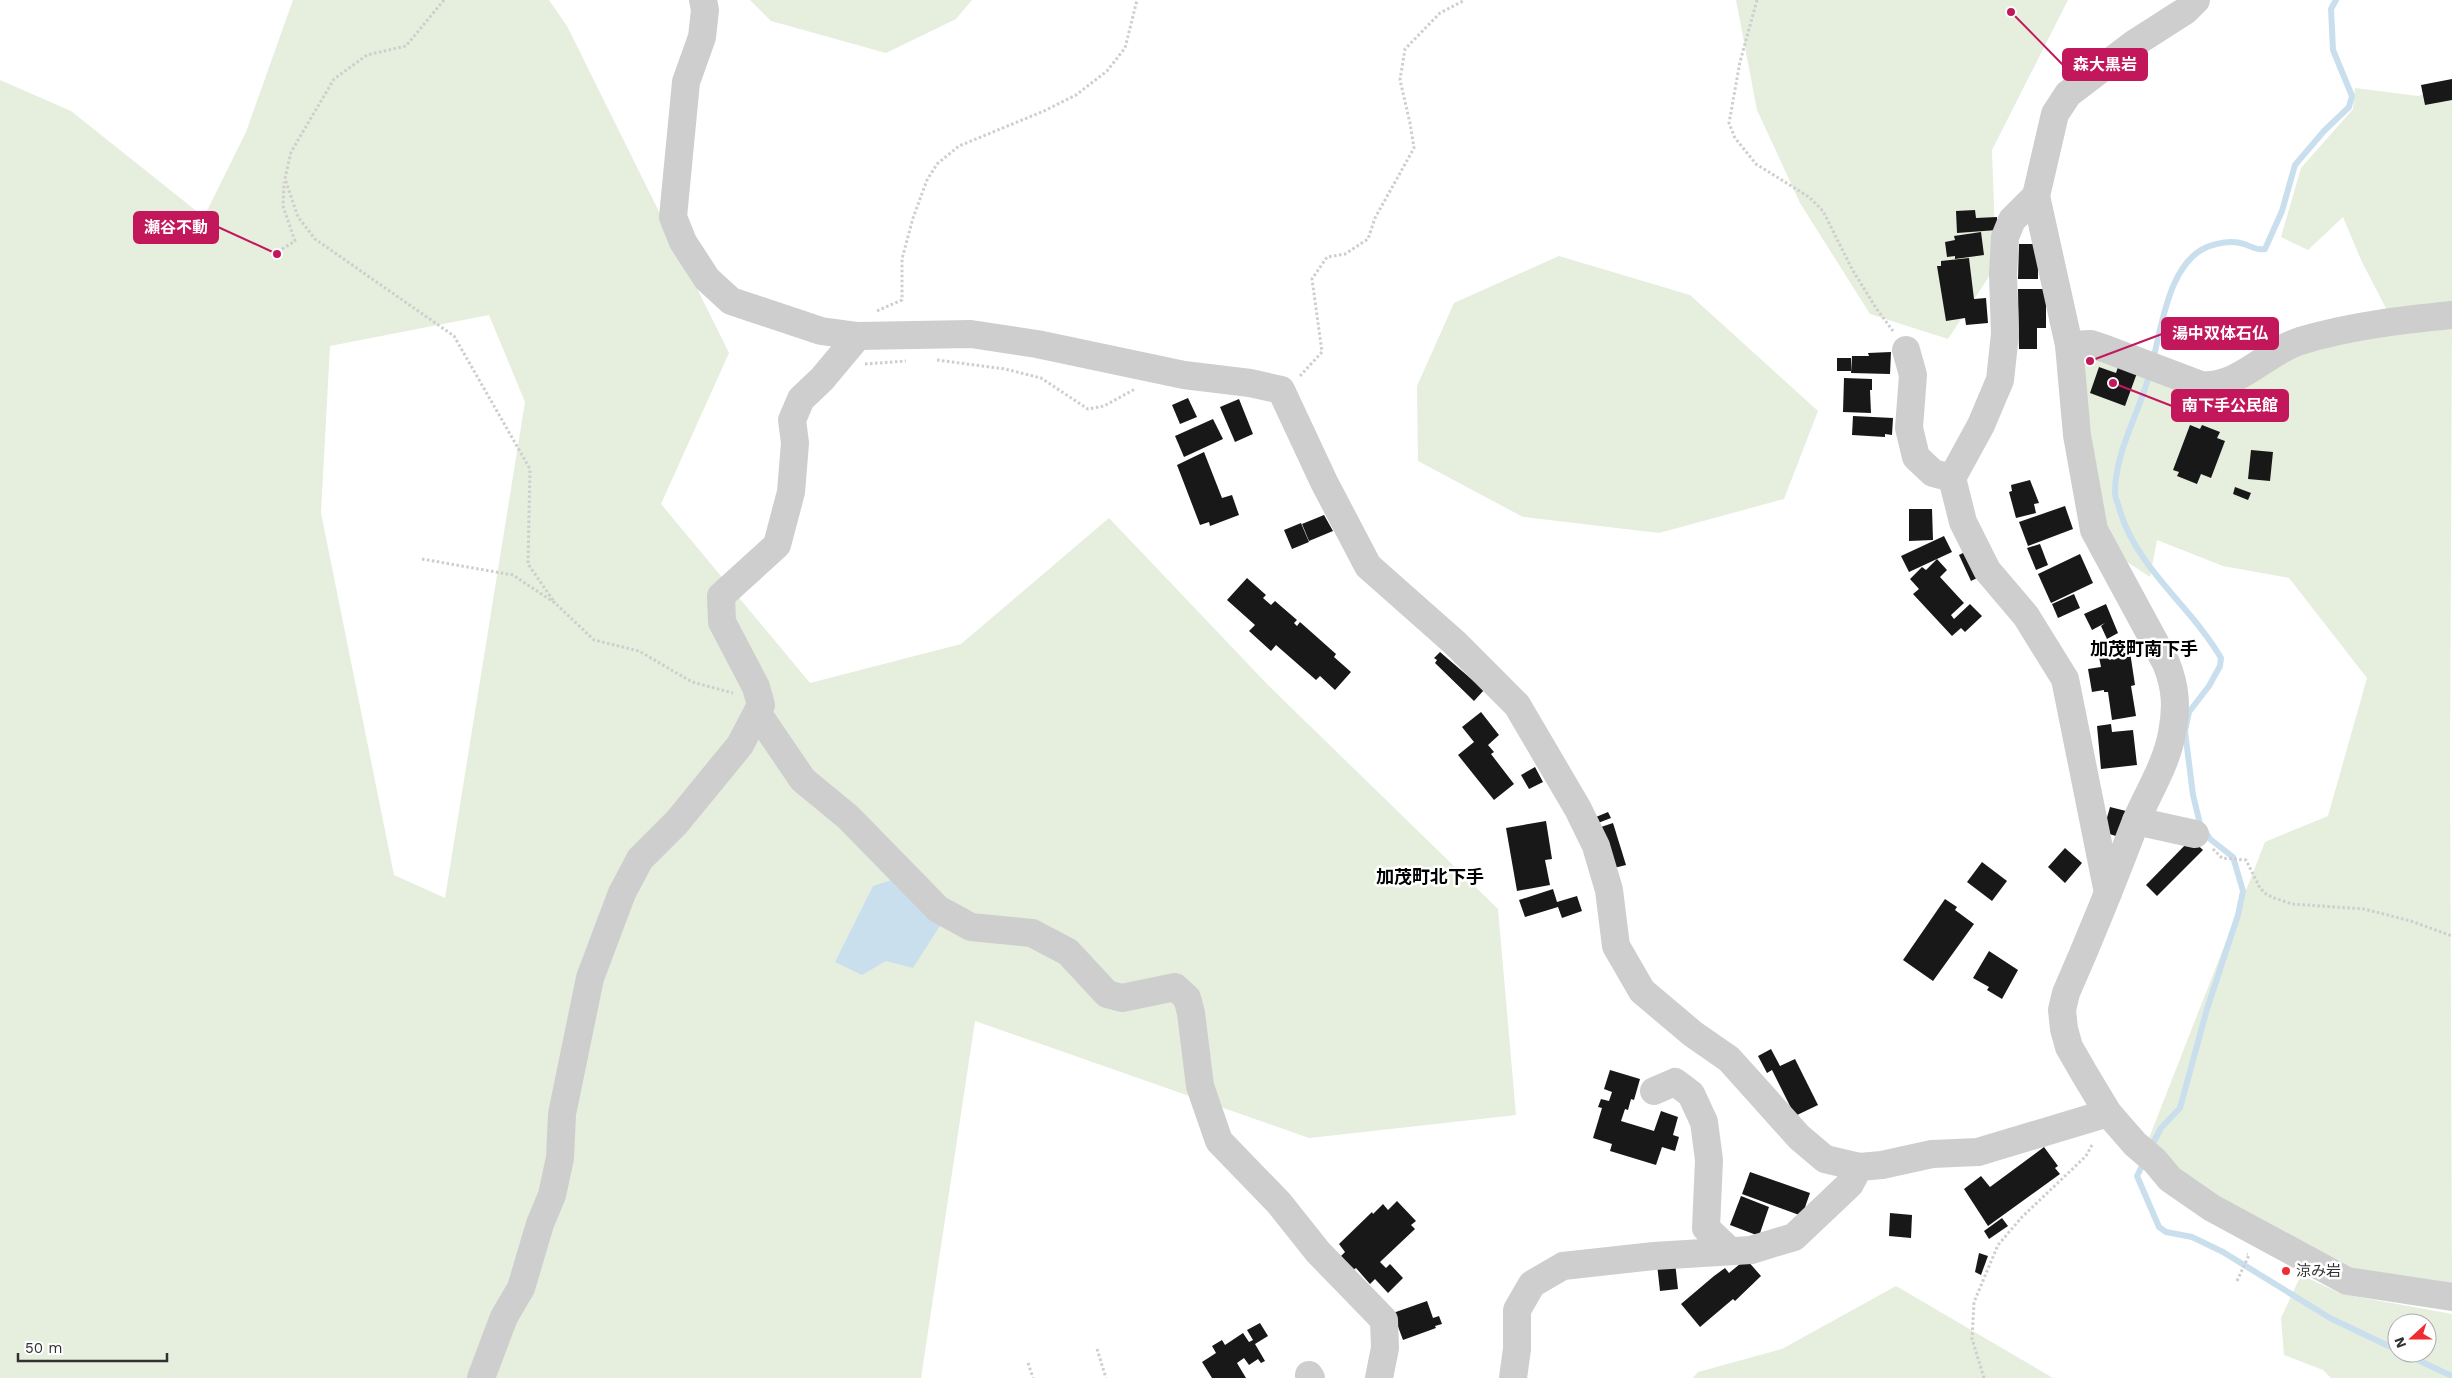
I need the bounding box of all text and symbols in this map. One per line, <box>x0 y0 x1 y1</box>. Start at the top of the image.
callout: 森大黒岩 <box>2063 49 2147 80</box>
text: 森大黒岩 <box>2073 55 2137 74</box>
callout: 瀬谷不動 <box>134 212 218 243</box>
text: 瀬谷不動 <box>144 218 208 237</box>
callout: 湯中双体石仏 <box>2162 318 2278 349</box>
text: 湯中双体石仏 <box>2172 324 2268 343</box>
callout: 南下手公民館 <box>2172 390 2288 421</box>
text: 南下手公民館 <box>2182 396 2278 415</box>
district label: 加茂町南下手 <box>2090 638 2198 659</box>
district label: 加茂町北下手 <box>1376 866 1484 887</box>
place label: 涼み岩 <box>2296 1262 2341 1280</box>
marker: 涼み岩 <box>2280 1265 2292 1277</box>
north arrow <box>2387 1313 2437 1363</box>
scale bar <box>18 1330 166 1362</box>
text: N <box>2391 1335 2409 1350</box>
text: 50 m <box>25 1339 62 1357</box>

